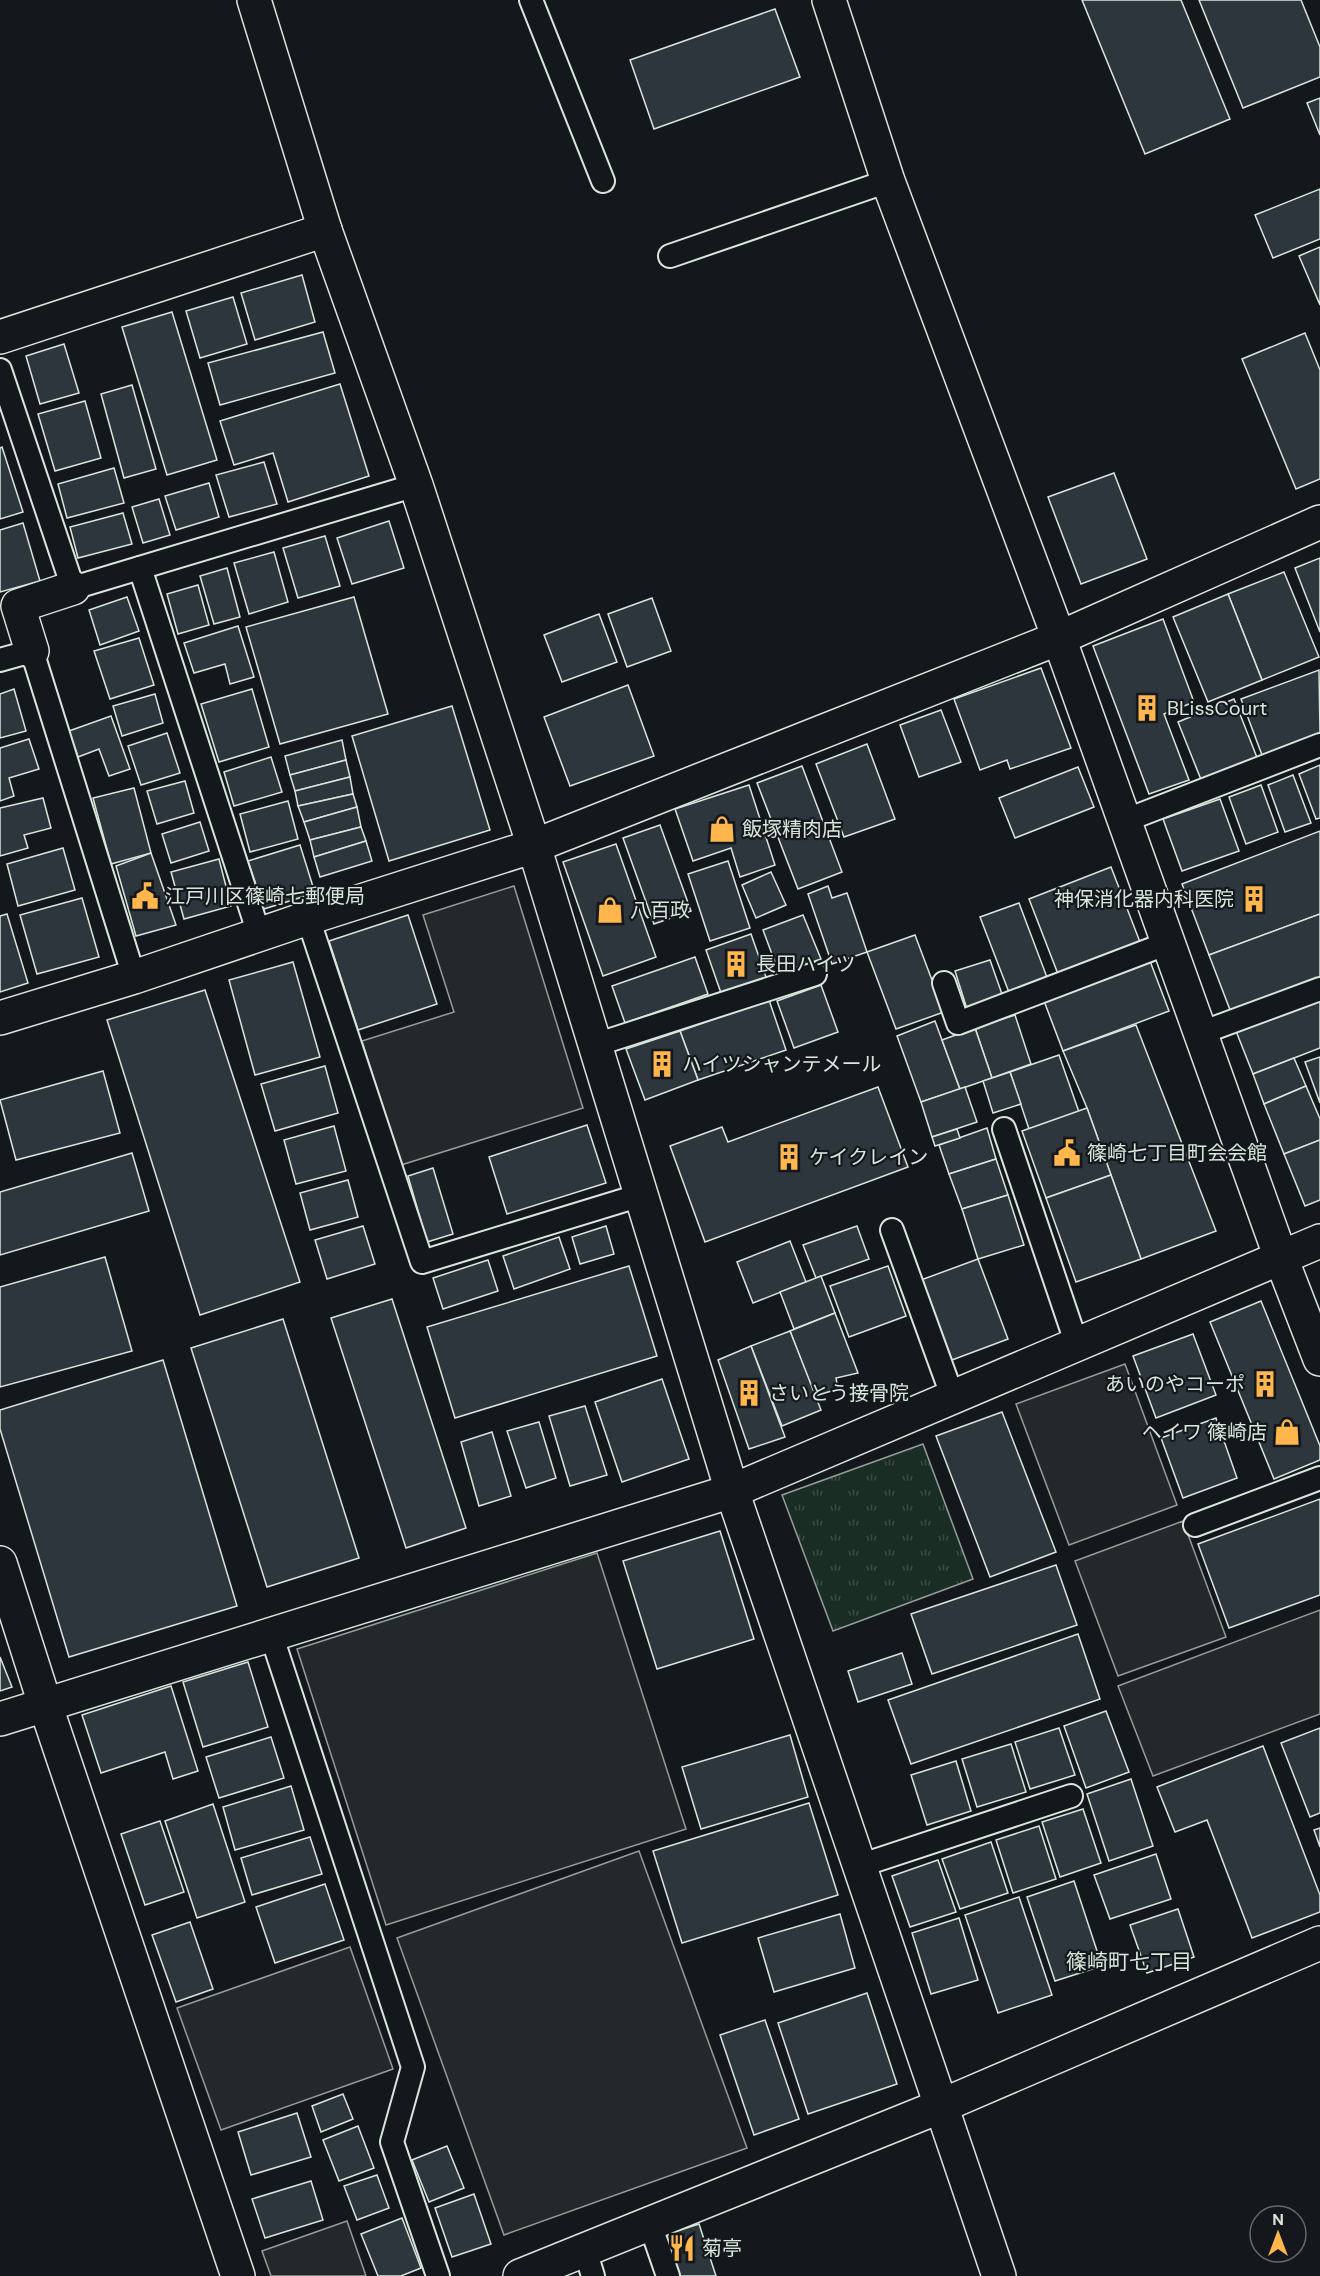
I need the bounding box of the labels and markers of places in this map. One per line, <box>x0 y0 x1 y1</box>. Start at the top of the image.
building icon: BLissCourt <box>1132 693 1162 723</box>
place label: BLissCourt <box>1167 695 1268 721</box>
shop icon: 飯塚精肉店 <box>707 814 737 844</box>
place label: 飯塚精肉店 <box>742 816 842 842</box>
public building icon: 江戸川区篠崎七郵便局 <box>130 881 160 911</box>
place label: 江戸川区篠崎七郵便局 <box>165 883 365 909</box>
building icon: 神保消化器内科医院 <box>1239 884 1269 914</box>
place label: 神保消化器内科医院 <box>1054 886 1234 912</box>
shop icon: 八百政 <box>595 895 625 925</box>
place label: 八百政 <box>630 897 690 923</box>
building icon: 長田ハイツ <box>721 949 751 979</box>
place label: 長田ハイツ <box>756 951 856 977</box>
building icon: ハイツシャンテメール <box>647 1049 677 1079</box>
place label: ハイツシャンテメール <box>682 1051 882 1077</box>
public building icon: 篠崎七丁目町会会館 <box>1052 1138 1082 1168</box>
place label: 篠崎七丁目町会会館 <box>1087 1140 1267 1166</box>
building icon: ケイクレイン <box>774 1142 804 1172</box>
place label: ケイクレイン <box>809 1144 928 1170</box>
building icon: あいのやコーポ <box>1250 1369 1280 1399</box>
place label: あいのやコーポ <box>1105 1371 1245 1397</box>
building icon: さいとう接骨院 <box>734 1378 764 1408</box>
place label: さいとう接骨院 <box>769 1380 909 1406</box>
shop icon: ヘイワ 篠崎店 <box>1272 1417 1302 1447</box>
place label: ヘイワ 篠崎店 <box>1142 1419 1267 1445</box>
restaurant icon: 菊亭 <box>667 2233 697 2263</box>
place label: 菊亭 <box>702 2235 742 2261</box>

